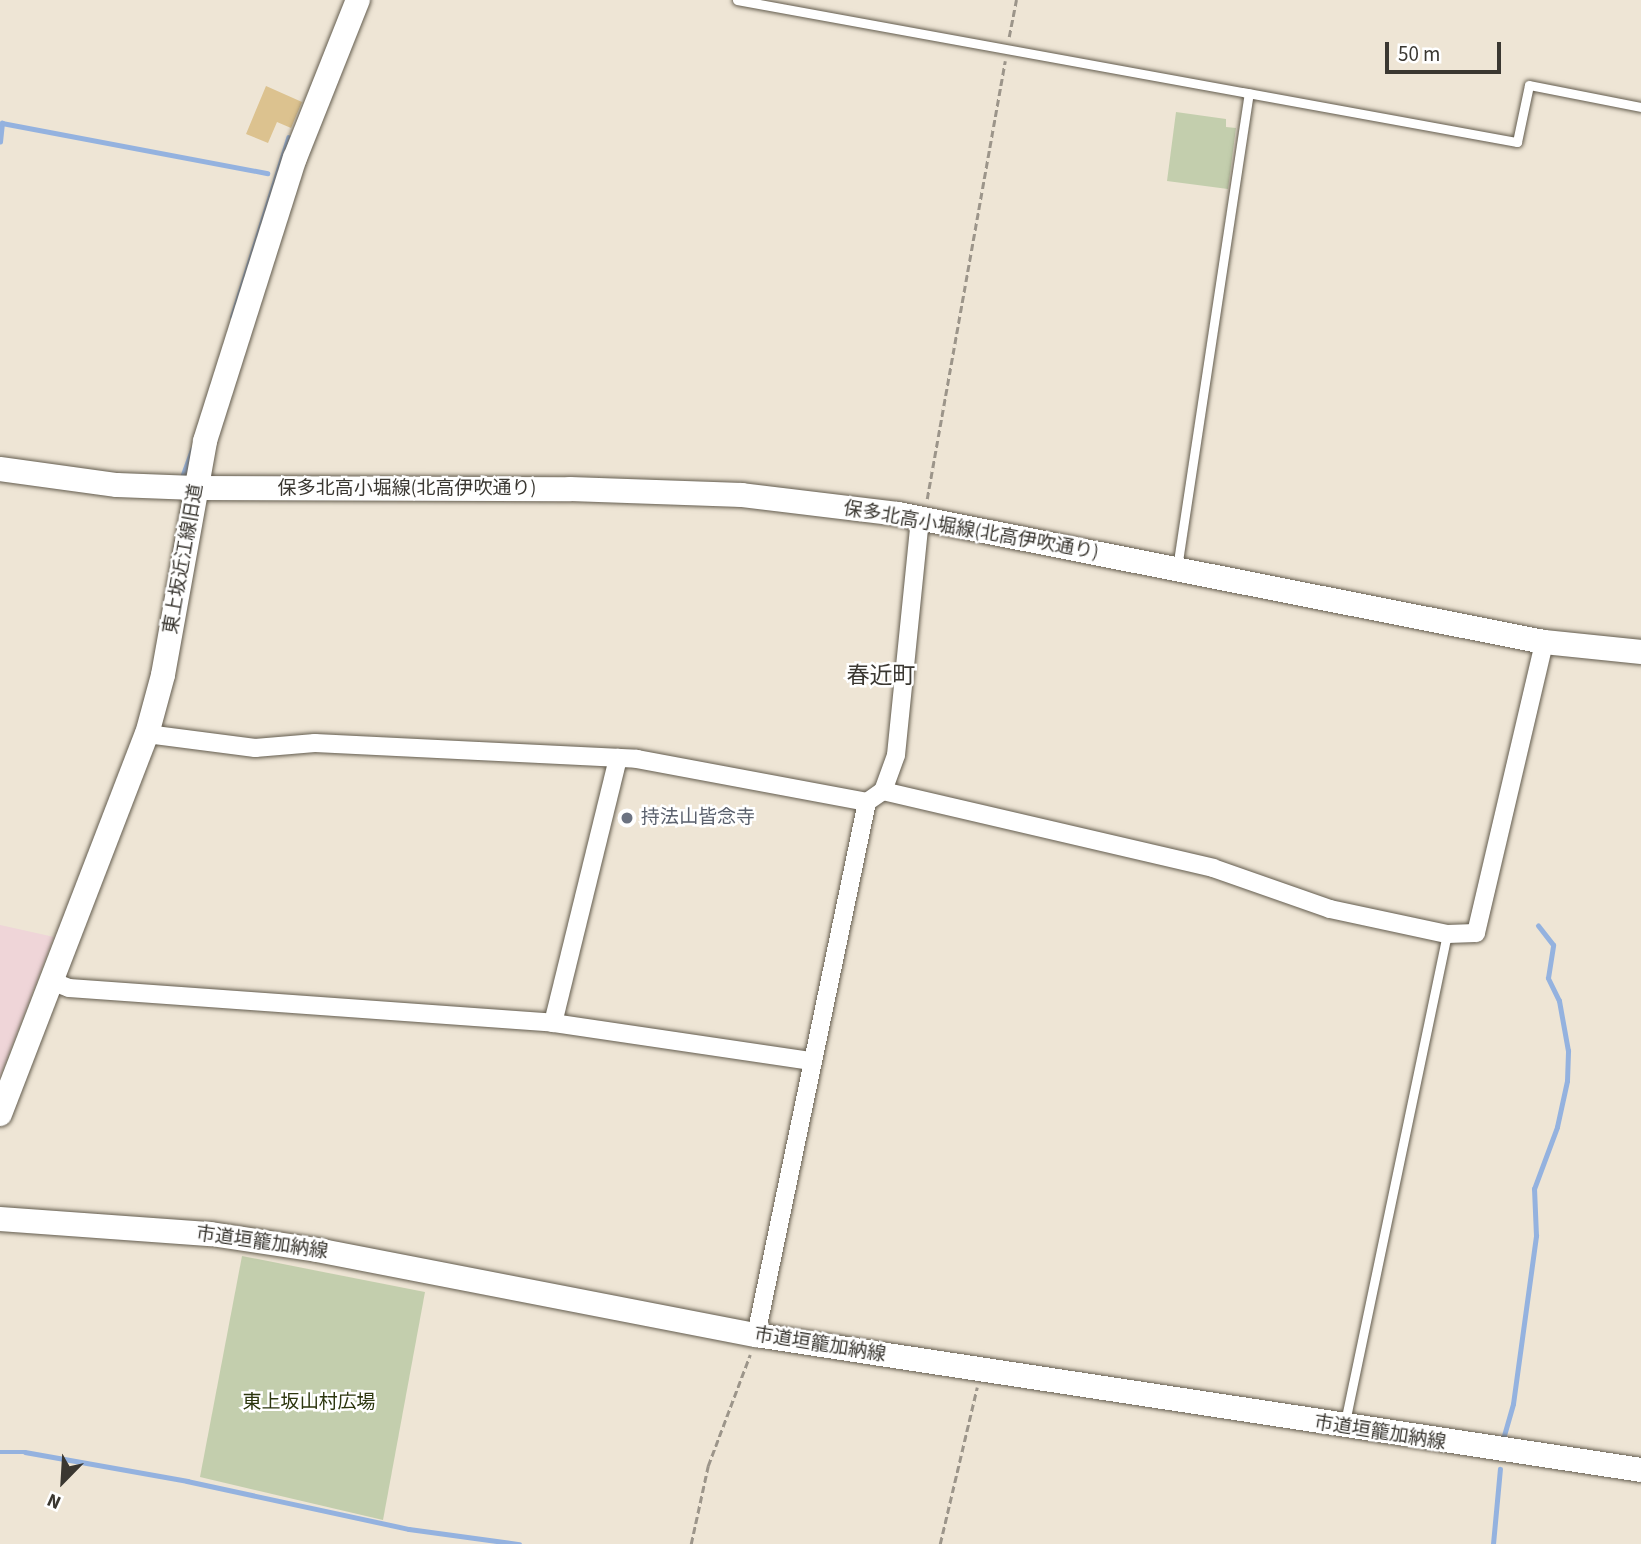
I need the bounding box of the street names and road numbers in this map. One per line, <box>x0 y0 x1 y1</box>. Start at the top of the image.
street label: 保多北高小堀線(北高伊吹通り) <box>278 478 536 500</box>
street label: 東上坂近江線旧道 <box>160 482 208 636</box>
street label: 保多北高小堀線(北高伊吹通り) <box>842 497 1100 565</box>
street label: 市道垣籠加納線 <box>195 1222 329 1264</box>
street label: 市道垣籠加納線 <box>753 1323 887 1367</box>
street label: 市道垣籠加納線 <box>1313 1411 1447 1455</box>

